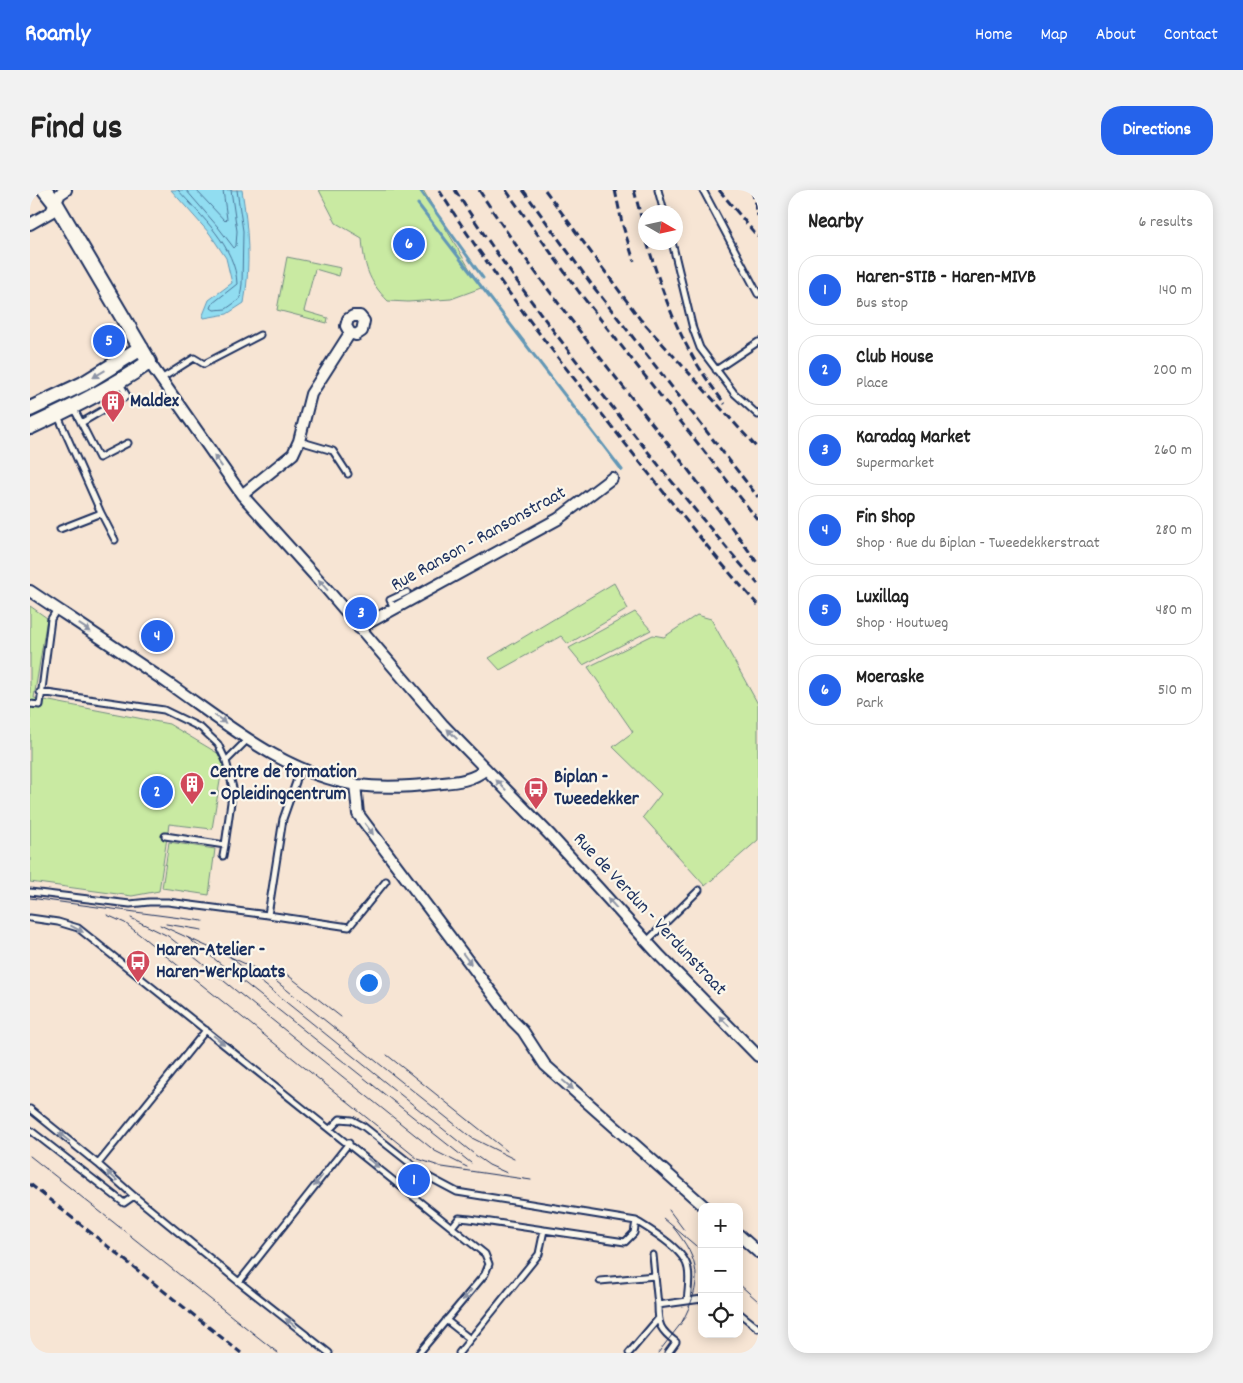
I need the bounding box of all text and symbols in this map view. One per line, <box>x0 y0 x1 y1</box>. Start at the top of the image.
text: Roamly <box>25 18 91 52</box>
text: Home <box>975 23 1012 48</box>
text: Map <box>1040 23 1068 48</box>
text: About <box>1096 23 1136 48</box>
text: Contact <box>1164 23 1218 48</box>
text: Find us <box>30 105 122 155</box>
button: Directions <box>1101 106 1213 155</box>
north arrow <box>638 205 683 250</box>
text: Nearby <box>808 208 863 238</box>
text: 6 results <box>1138 211 1193 234</box>
pin: 6 <box>393 225 425 263</box>
text: Haren-STIB - Haren-MIVB <box>856 265 1036 292</box>
text: 1 <box>823 279 827 302</box>
text: 140 m <box>1158 279 1192 302</box>
text: Bus stop <box>856 292 908 315</box>
pin: 5 <box>93 322 125 360</box>
text: Club House <box>856 345 933 372</box>
text: 2 <box>822 359 829 382</box>
text: 200 m <box>1153 359 1192 382</box>
one-way arrow <box>93 369 106 378</box>
text: Place <box>856 372 888 395</box>
building icon: Maldex <box>100 389 126 423</box>
place label: Maldex <box>130 389 180 416</box>
text: Karadag Market <box>856 425 970 452</box>
text: 3 <box>821 439 829 462</box>
text: 260 m <box>1154 439 1192 462</box>
text: Supermarket <box>856 452 934 475</box>
one-way arrow <box>213 454 223 468</box>
street label: Rue Ranson - Ransonstraat <box>386 481 572 599</box>
text: Fin Shop <box>856 505 915 532</box>
text: 4 <box>822 519 828 542</box>
text: 280 m <box>1155 519 1192 542</box>
text: Shop · Rue du Biplan - Tweedekkerstraat <box>856 532 1100 555</box>
one-way arrow <box>317 579 329 591</box>
text: Luxillag <box>856 585 909 612</box>
pin: 3 <box>345 594 377 632</box>
text: 5 <box>821 599 829 622</box>
text: 480 m <box>1156 599 1192 622</box>
text: Shop · Houtweg <box>856 612 948 635</box>
pin: 4 <box>141 617 173 655</box>
one-way arrow <box>79 623 92 633</box>
text: Moeraske <box>856 665 924 692</box>
text: 6 <box>821 679 829 702</box>
text: 510 m <box>1158 679 1192 702</box>
text: Park <box>856 692 883 715</box>
one-way arrow <box>213 714 226 724</box>
one-way arrow <box>446 728 458 740</box>
place label: Centre de formation - Opleidingcentrum <box>210 760 357 809</box>
place label: Biplan - Tweedekker <box>554 765 640 814</box>
building icon: Centre de formation - Opleidingcentrum <box>179 771 205 805</box>
pin: 2 <box>141 773 173 811</box>
bus stop icon: Biplan - Tweedekker <box>523 776 549 810</box>
one-way arrow <box>495 779 507 791</box>
one-way arrow <box>364 822 375 835</box>
street label: Rue de Verdun - Verdunstraat <box>566 827 732 1003</box>
one-way arrow <box>606 897 618 909</box>
one-way arrow <box>69 925 84 933</box>
place label: Haren-Atelier - Haren-Werkplaats <box>156 938 286 987</box>
bus stop icon: Haren-Atelier - Haren-Werkplaats <box>125 949 151 983</box>
one-way arrow <box>462 952 472 966</box>
your location <box>356 970 382 996</box>
one-way arrow <box>718 1015 730 1027</box>
one-way arrow <box>212 1034 225 1045</box>
one-way arrow <box>562 1079 574 1091</box>
one-way arrow <box>58 1131 71 1142</box>
one-way arrow <box>366 1157 379 1168</box>
pin: 1 <box>398 1161 430 1199</box>
one-way arrow <box>106 1171 119 1182</box>
one-way arrow <box>313 1175 324 1188</box>
map controls <box>698 1203 743 1338</box>
button: + <box>698 1203 743 1248</box>
button: − <box>698 1248 743 1293</box>
one-way arrow <box>462 1288 473 1301</box>
button: locate <box>698 1293 743 1338</box>
one-way arrow <box>284 1318 298 1328</box>

